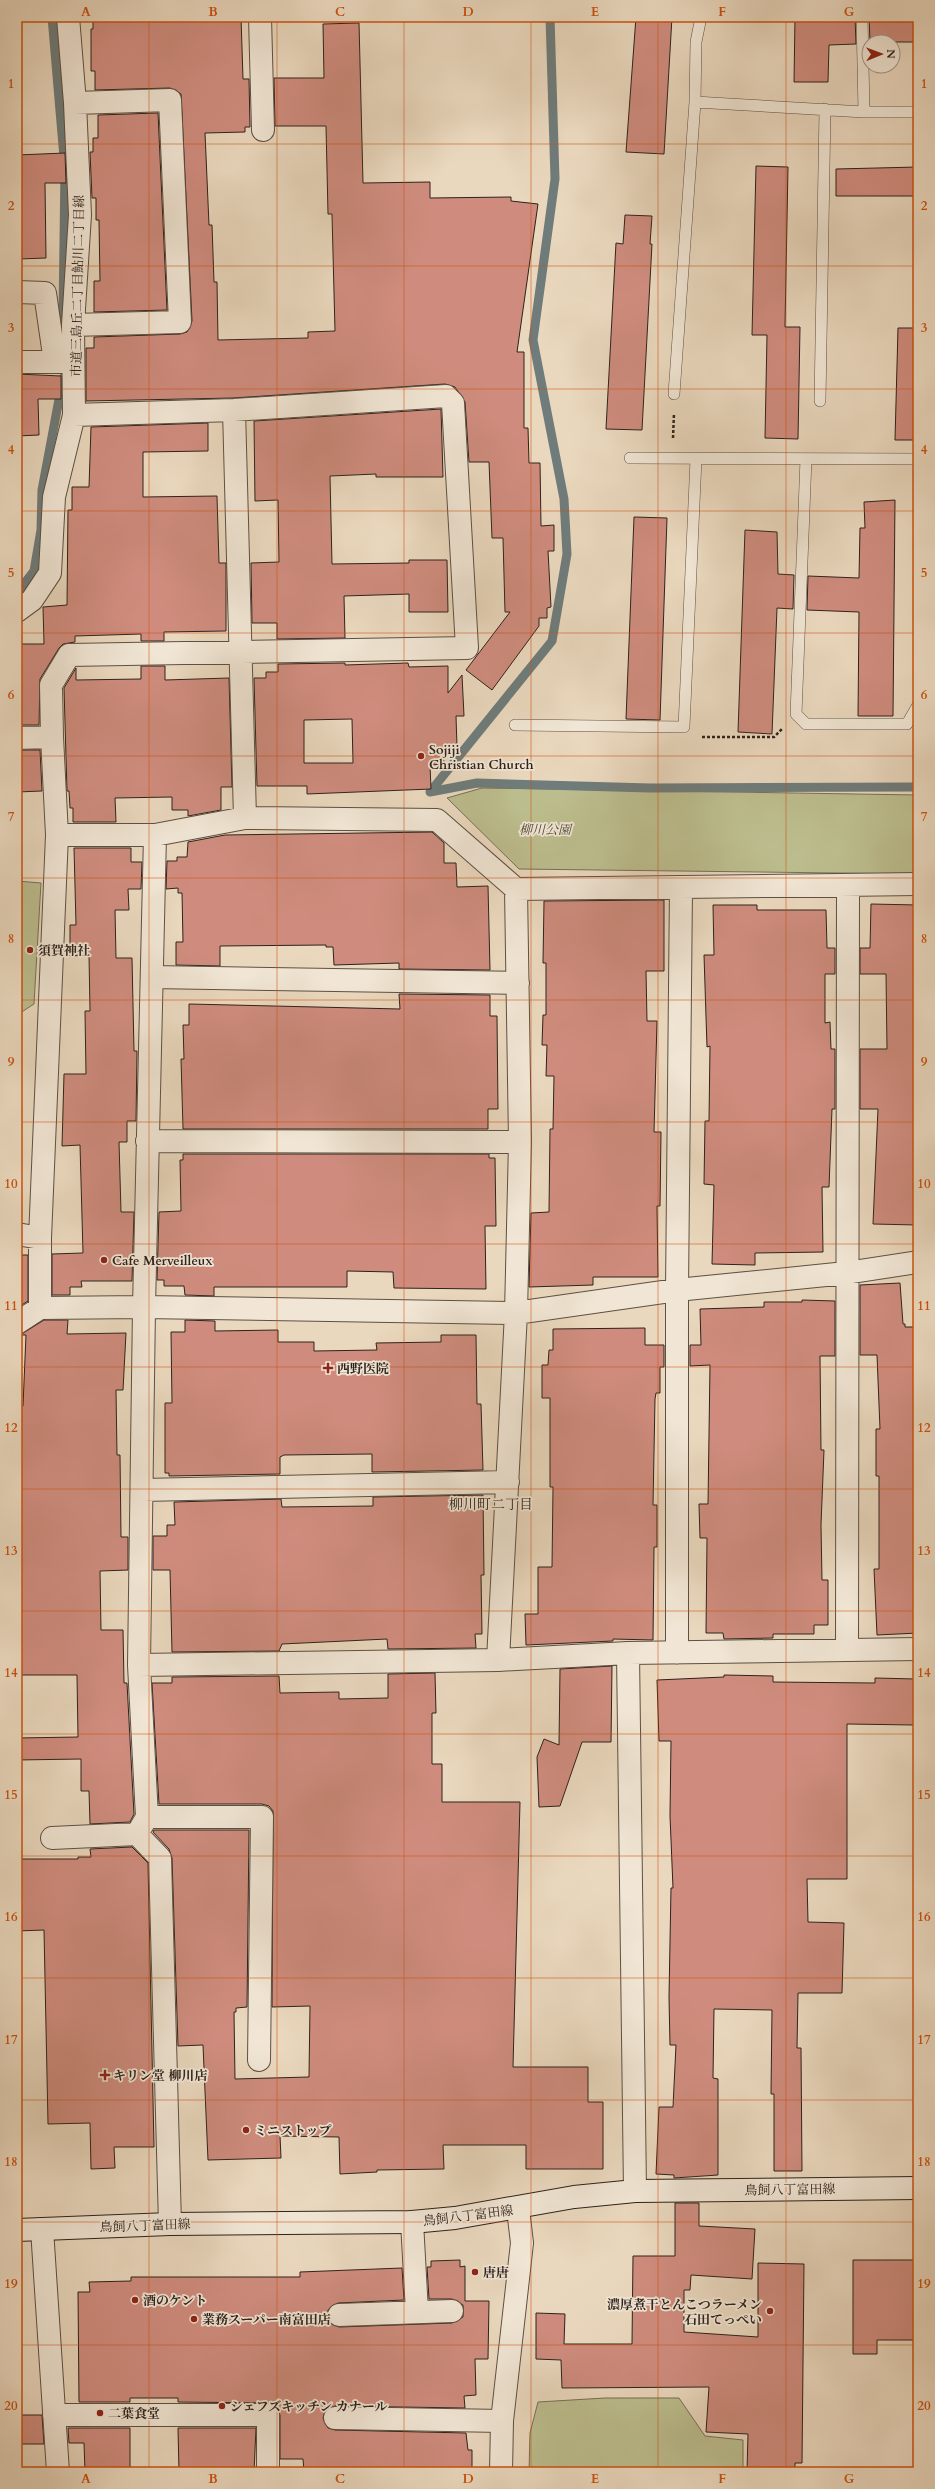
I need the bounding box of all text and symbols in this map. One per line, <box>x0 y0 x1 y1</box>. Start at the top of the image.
text: A <box>81 3 91 21</box>
text: B <box>208 3 218 21</box>
text: C <box>335 3 345 21</box>
text: D <box>462 3 474 21</box>
text: E <box>591 3 599 21</box>
text: F <box>718 3 726 21</box>
text: G <box>844 3 855 21</box>
north arrow <box>861 34 901 74</box>
text: N <box>883 49 898 59</box>
text: 1 <box>8 75 14 93</box>
text: 1 <box>921 75 927 93</box>
street label: 市道三島丘二丁目鮎川二丁目線 <box>67 195 89 377</box>
text: 2 <box>8 197 15 215</box>
text: 2 <box>921 197 928 215</box>
text: 3 <box>8 319 15 337</box>
text: 3 <box>921 319 928 337</box>
text: 4 <box>8 441 15 459</box>
text: 4 <box>921 441 928 459</box>
text: 5 <box>8 564 14 582</box>
text: 5 <box>921 564 927 582</box>
text: 6 <box>8 686 15 704</box>
text: 6 <box>921 686 928 704</box>
place label: Sojiji Christian Church <box>429 741 534 774</box>
marker: Sojiji Christian Church <box>416 751 426 761</box>
text: 7 <box>8 808 15 826</box>
text: 7 <box>921 808 928 826</box>
park label: 柳川公園 <box>519 821 573 839</box>
text: 8 <box>8 930 14 948</box>
text: 8 <box>921 930 927 948</box>
place label: 須賀神社 <box>38 942 90 960</box>
marker: 須賀神社 <box>25 945 35 955</box>
text: 9 <box>8 1053 15 1071</box>
text: 9 <box>921 1053 928 1071</box>
text: 10 <box>4 1175 18 1193</box>
text: 10 <box>917 1175 931 1193</box>
place label: Cafe Merveilleux <box>112 1252 213 1270</box>
marker: Cafe Merveilleux <box>99 1255 109 1265</box>
text: 11 <box>4 1297 18 1315</box>
text: 11 <box>917 1297 931 1315</box>
place label: 西野医院 <box>337 1360 389 1378</box>
marker: 西野医院 <box>322 1362 334 1374</box>
text: 12 <box>4 1419 18 1437</box>
text: 12 <box>917 1419 931 1437</box>
district label: 柳川町二丁目 <box>449 1495 533 1514</box>
text: 13 <box>4 1542 18 1560</box>
text: 13 <box>917 1542 931 1560</box>
text: 14 <box>4 1664 18 1682</box>
text: 14 <box>917 1664 931 1682</box>
text: 15 <box>4 1786 18 1804</box>
text: 15 <box>917 1786 931 1804</box>
text: 16 <box>4 1908 18 1926</box>
text: 16 <box>917 1908 931 1926</box>
text: 17 <box>4 2031 18 2049</box>
text: 17 <box>917 2031 931 2049</box>
place label: キリン堂 柳川店 <box>113 2067 208 2085</box>
marker: キリン堂 柳川店 <box>100 2070 110 2080</box>
place label: ミニストップ <box>254 2122 332 2140</box>
marker: ミニストップ <box>241 2125 251 2135</box>
text: 18 <box>4 2153 18 2171</box>
text: 18 <box>917 2153 931 2171</box>
street label: 鳥飼八丁富田線 <box>744 2180 836 2200</box>
street label: 鳥飼八丁富田線 <box>422 2202 514 2230</box>
street label: 鳥飼八丁富田線 <box>99 2215 191 2237</box>
place label: 唐唐 <box>483 2264 509 2282</box>
marker: 唐唐 <box>470 2267 480 2277</box>
text: 19 <box>4 2275 18 2293</box>
text: 19 <box>917 2275 931 2293</box>
place label: 酒のケント <box>143 2292 207 2310</box>
marker: 酒のケント <box>130 2295 140 2305</box>
place label: 濃厚煮干とんこつラーメン 石田てっぺい <box>607 2296 762 2329</box>
marker: 濃厚煮干とんこつラーメン 石田てっぺい <box>765 2306 775 2316</box>
place label: 業務スーパー南富田店 <box>202 2311 331 2329</box>
marker: 業務スーパー南富田店 <box>189 2314 199 2324</box>
text: 20 <box>4 2397 18 2415</box>
text: 20 <box>917 2397 931 2415</box>
place label: シェフズキッチン カナール <box>230 2398 388 2416</box>
marker: シェフズキッチン カナール <box>217 2401 227 2411</box>
place label: 二葉食堂 <box>108 2405 160 2423</box>
marker: 二葉食堂 <box>95 2408 105 2418</box>
text: A <box>81 2470 91 2488</box>
text: B <box>208 2470 218 2488</box>
text: C <box>335 2470 345 2488</box>
text: D <box>462 2470 474 2488</box>
text: E <box>591 2470 599 2488</box>
text: F <box>718 2470 726 2488</box>
text: G <box>844 2470 855 2488</box>

